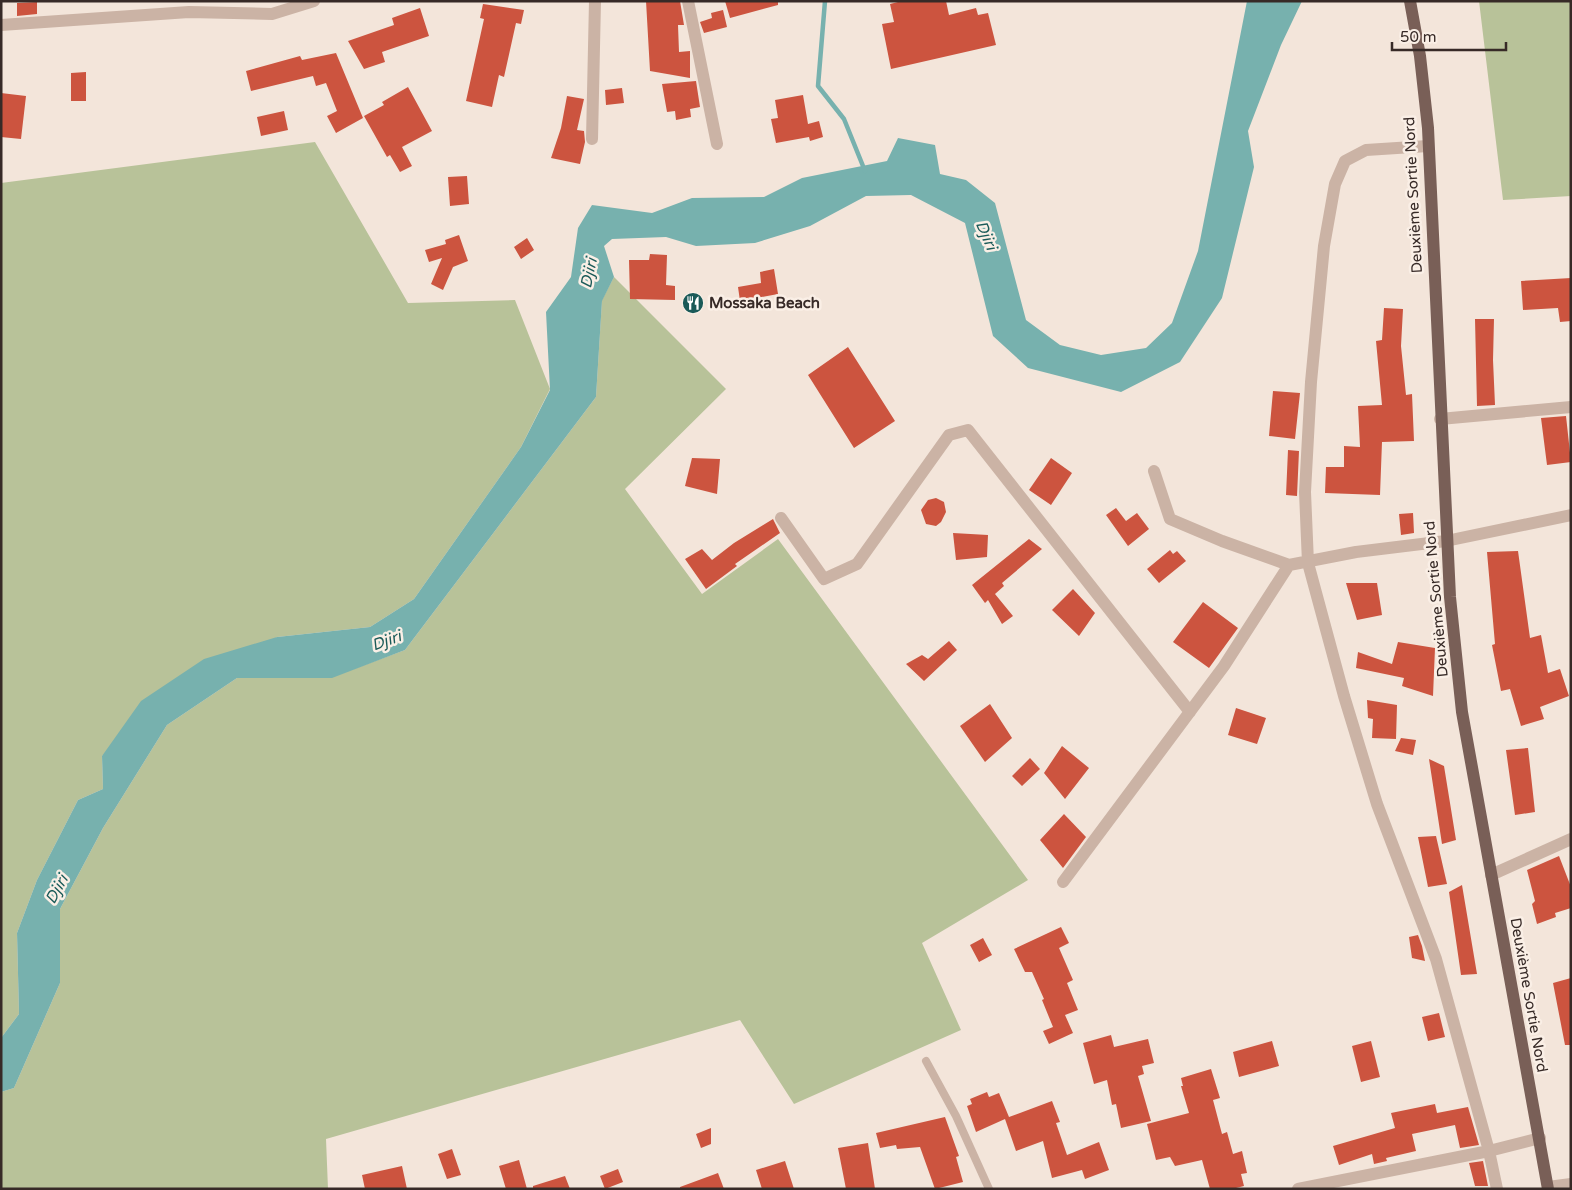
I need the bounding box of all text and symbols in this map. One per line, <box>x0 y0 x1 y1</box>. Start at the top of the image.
scale bar <box>1392 20 1506 52</box>
text: 50 m <box>1400 28 1437 46</box>
street label: Deuxième Sortie Nord <box>1400 116 1426 274</box>
water label: Djiri <box>971 218 1002 255</box>
water label: Djiri <box>576 254 602 290</box>
restaurant icon: Mossaka Beach <box>681 291 705 315</box>
place label: Mossaka Beach <box>709 294 820 312</box>
street label: Deuxième Sortie Nord <box>1420 520 1452 678</box>
water label: Djiri <box>369 626 406 655</box>
water label: Djiri <box>41 870 74 907</box>
street label: Deuxième Sortie Nord <box>1507 916 1551 1074</box>

